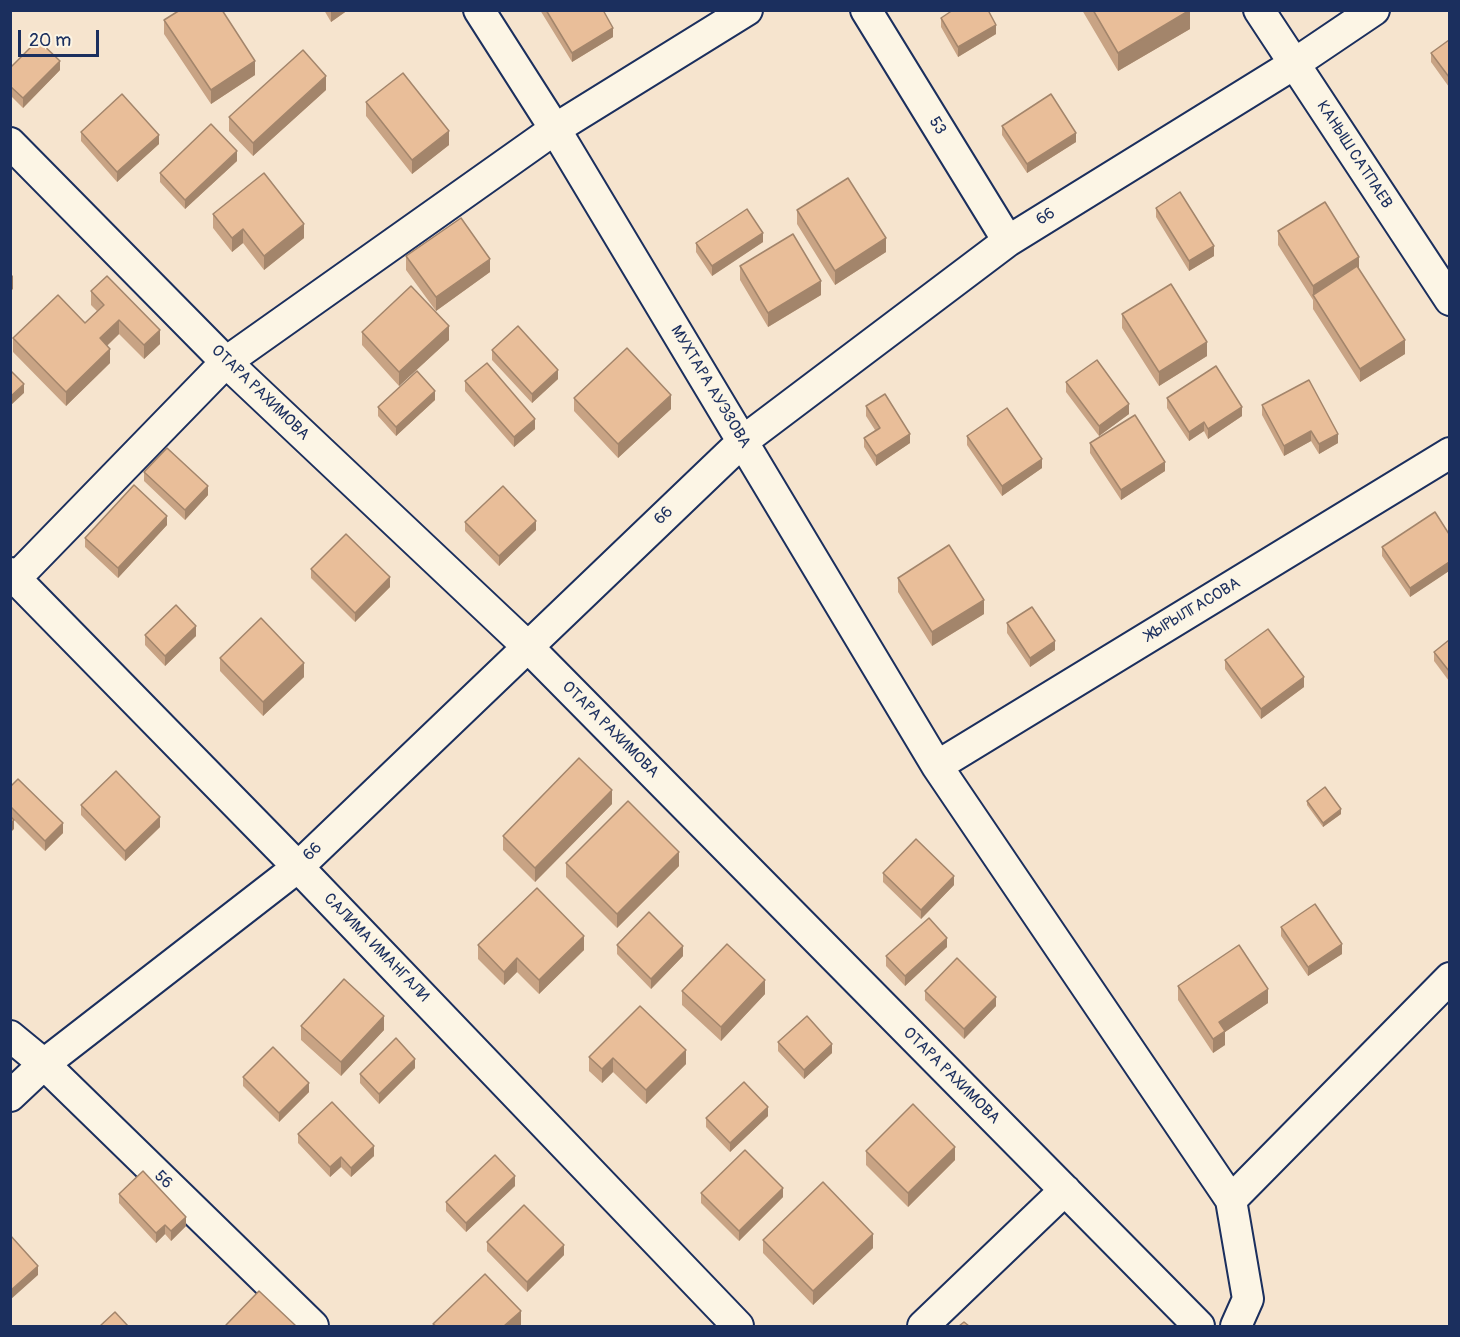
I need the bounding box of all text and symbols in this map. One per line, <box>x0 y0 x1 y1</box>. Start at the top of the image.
scale bar <box>21 18 102 56</box>
text: 20 m <box>29 29 71 52</box>
street label: КАНЫШ САТПАЕВ <box>1312 98 1396 212</box>
street label: 53 <box>924 113 950 139</box>
street label: 66 <box>1033 204 1059 230</box>
street label: МУХТАРА АУЭЗОВА <box>666 322 754 452</box>
street label: ОТАРА РАХИМОВА <box>207 341 313 445</box>
street label: 66 <box>651 503 677 529</box>
street label: ЖЫРЫЛГАСОВА <box>1142 574 1244 646</box>
street label: ОТАРА РАХИМОВА <box>558 678 662 782</box>
street label: 66 <box>300 839 326 865</box>
street label: САЛИМА ИМАНГАЛИ <box>319 890 433 1006</box>
street label: ОТАРА РАХИМОВА <box>899 1024 1003 1128</box>
street label: 56 <box>150 1167 176 1193</box>

